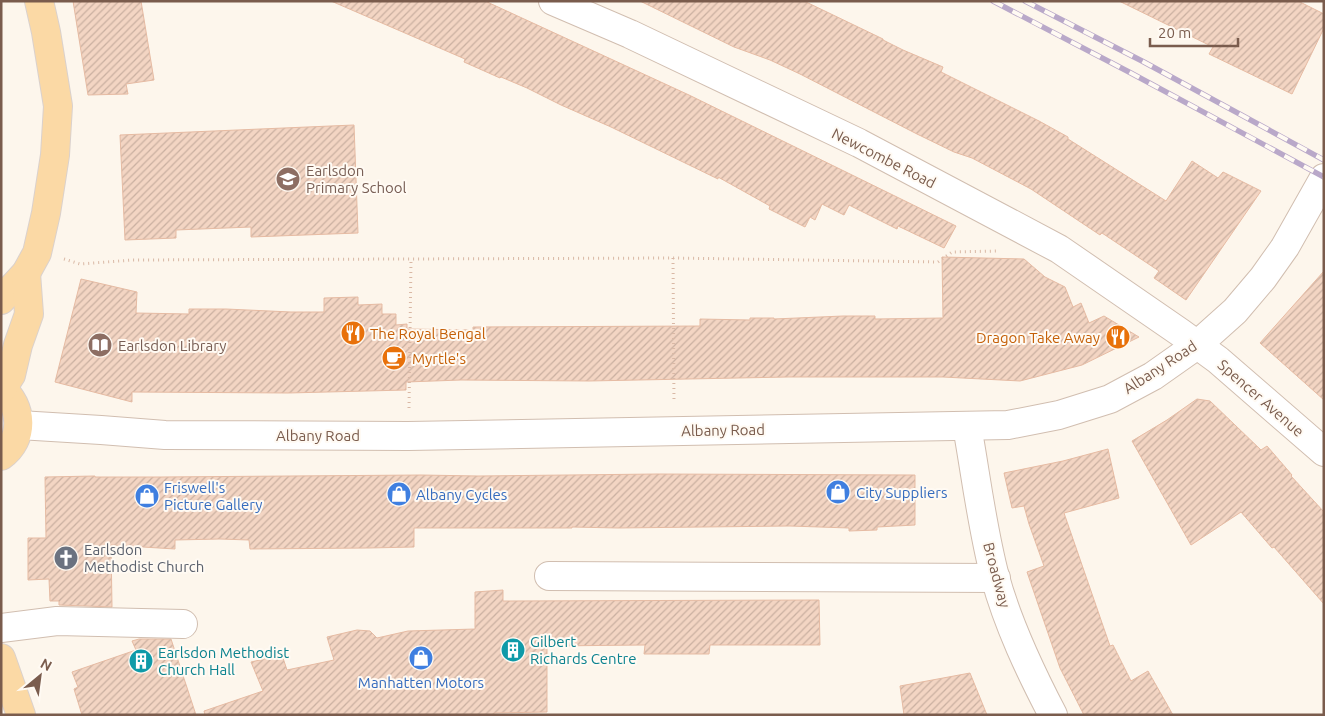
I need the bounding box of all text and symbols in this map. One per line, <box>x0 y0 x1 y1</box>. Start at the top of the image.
scale bar <box>1150 15 1238 47</box>
text: 20 m <box>1158 24 1191 41</box>
street label: Newcombe Road <box>829 124 939 192</box>
place label: Earlsdon Primary School <box>306 162 407 196</box>
school or university icon: Earlsdon Primary School <box>275 166 301 192</box>
restaurant icon: The Royal Bengal <box>340 320 366 346</box>
restaurant icon: Dragon Take Away <box>1105 324 1131 350</box>
place label: The Royal Bengal <box>370 325 486 342</box>
place label: Dragon Take Away <box>976 329 1100 346</box>
library icon: Earlsdon Library <box>87 332 113 358</box>
place label: Earlsdon Library <box>118 337 226 354</box>
street label: Albany Road <box>1120 337 1200 397</box>
cafe icon: Myrtle's <box>381 345 407 371</box>
place label: Myrtle's <box>412 350 466 367</box>
street label: Spencer Avenue <box>1215 356 1307 440</box>
street label: Albany Road <box>681 421 765 439</box>
street label: Albany Road <box>276 427 360 444</box>
place label: Friswell's Picture Gallery <box>164 479 262 513</box>
shop icon: City Suppliers <box>825 479 851 505</box>
shop icon: Albany Cycles <box>386 481 412 507</box>
shop icon: Friswell's Picture Gallery <box>134 483 160 509</box>
place label: City Suppliers <box>856 484 947 501</box>
place label: Albany Cycles <box>416 486 507 503</box>
street label: Broadway <box>980 540 1014 610</box>
place label: Earlsdon Methodist Church <box>84 541 204 575</box>
church icon: Earlsdon Methodist Church <box>53 545 79 571</box>
place label: Gilbert Richards Centre <box>530 633 637 667</box>
building icon: Gilbert Richards Centre <box>500 637 526 663</box>
place label: Earlsdon Methodist Church Hall <box>158 644 289 678</box>
shop icon: Manhatten Motors <box>408 645 434 671</box>
building icon: Earlsdon Methodist Church Hall <box>128 648 154 674</box>
north arrow <box>15 651 65 701</box>
text: N <box>38 655 55 674</box>
place label: Manhatten Motors <box>358 674 484 691</box>

